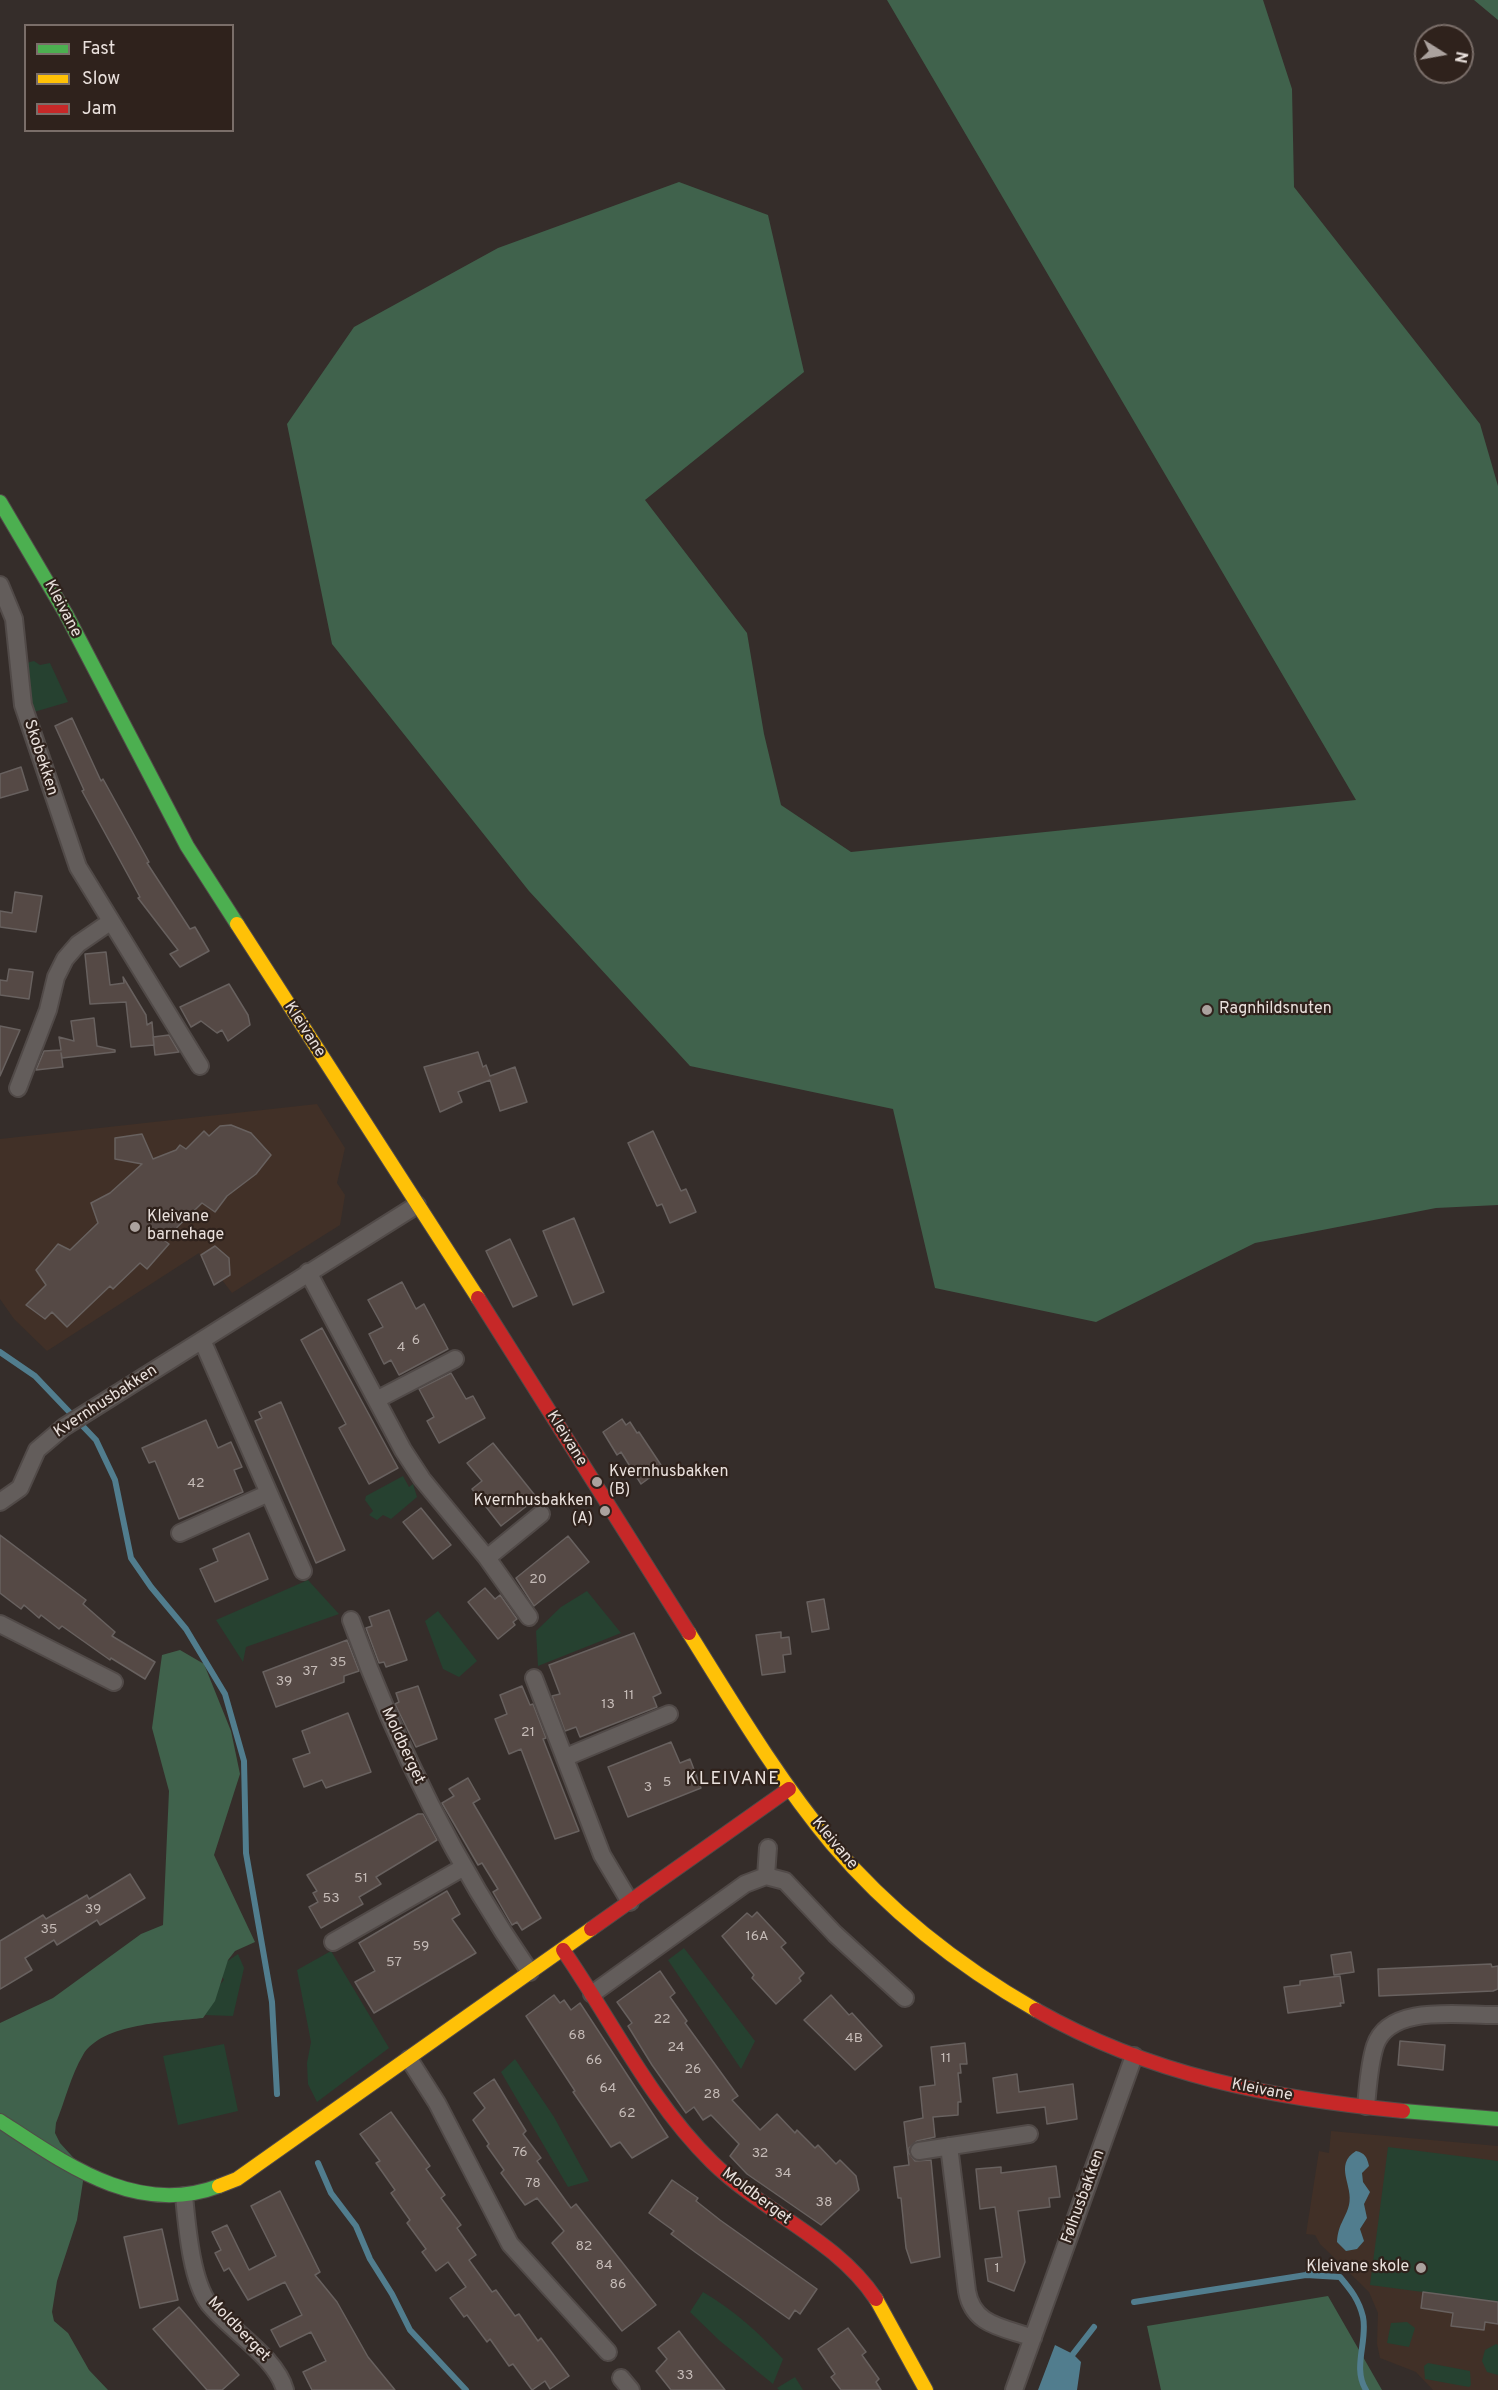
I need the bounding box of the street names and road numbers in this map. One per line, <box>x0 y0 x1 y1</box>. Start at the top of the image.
street label: Kleivane <box>39 577 85 641</box>
street label: Skobekken <box>19 718 61 798</box>
street label: Kleivane <box>279 999 329 1061</box>
street label: Kvernhusbakken <box>51 1361 161 1443</box>
street label: Kleivane <box>541 1408 591 1470</box>
street label: Moldberget <box>376 1705 428 1787</box>
street label: Kleivane <box>807 1814 861 1874</box>
street label: Kleivane <box>1230 2076 1294 2106</box>
street label: Følhusbakken <box>1058 2148 1110 2246</box>
street label: Moldberget <box>717 2165 795 2229</box>
street label: Moldberget <box>203 2294 273 2366</box>

